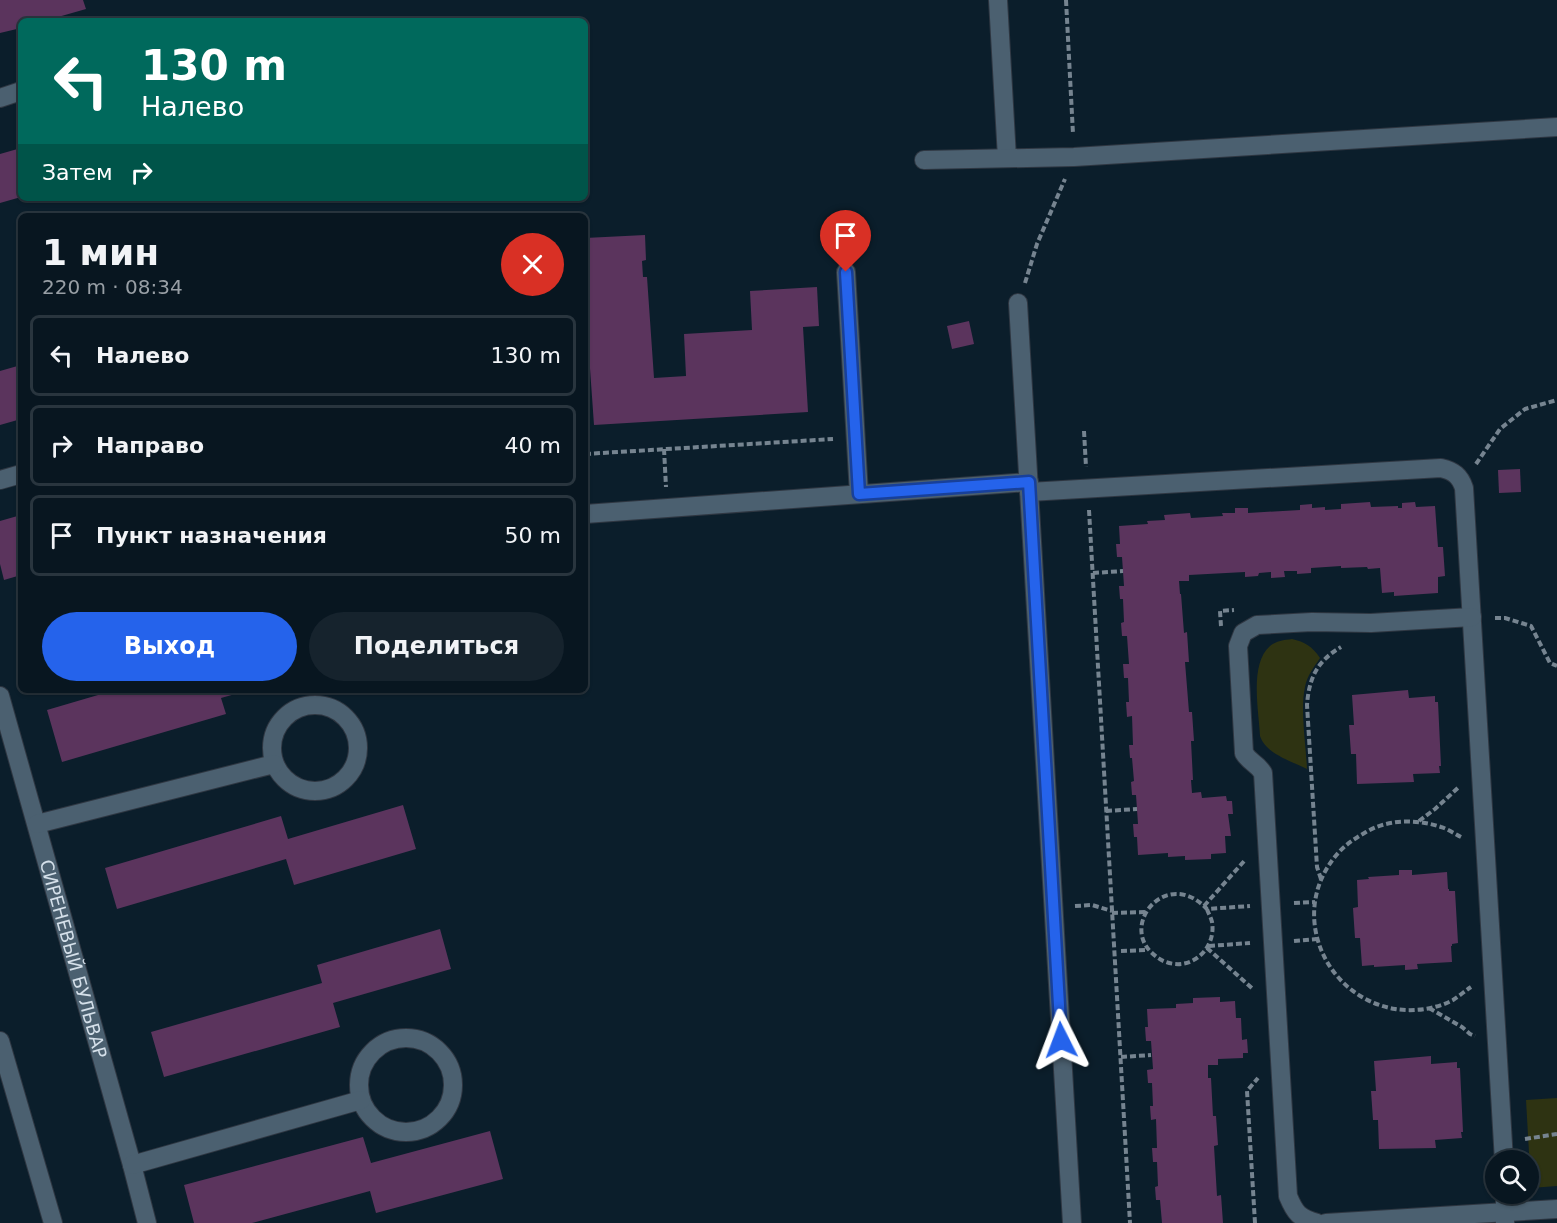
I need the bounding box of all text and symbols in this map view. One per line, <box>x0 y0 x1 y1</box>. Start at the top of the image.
text: 130 m <box>141 41 287 90</box>
icon: left <box>42 42 120 120</box>
text: Налево <box>141 91 244 122</box>
icon: right <box>125 156 158 189</box>
text: Затем <box>42 160 113 185</box>
pin <box>820 210 871 272</box>
icon: arrive <box>829 219 862 252</box>
text: 1 мин <box>42 232 159 273</box>
button: close <box>501 233 564 296</box>
text: 220 m · 08:34 <box>42 275 183 299</box>
icon: left <box>45 339 78 372</box>
text: Налево <box>96 343 189 368</box>
text: 130 m <box>491 343 561 368</box>
icon: right <box>45 429 78 462</box>
text: Направо <box>96 433 204 458</box>
text: 40 m <box>505 433 561 458</box>
icon: arrive <box>45 519 78 552</box>
text: Пункт назначения <box>96 523 327 548</box>
text: 50 m <box>505 523 561 548</box>
button: Выход <box>42 612 297 681</box>
button: Поделиться <box>309 612 564 681</box>
street label: СИРЕНЕВЫЙ БУЛЬВАР <box>36 857 112 1061</box>
position arrow <box>1029 1008 1093 1072</box>
map controls <box>1485 1150 1539 1204</box>
button: search <box>1485 1150 1539 1204</box>

